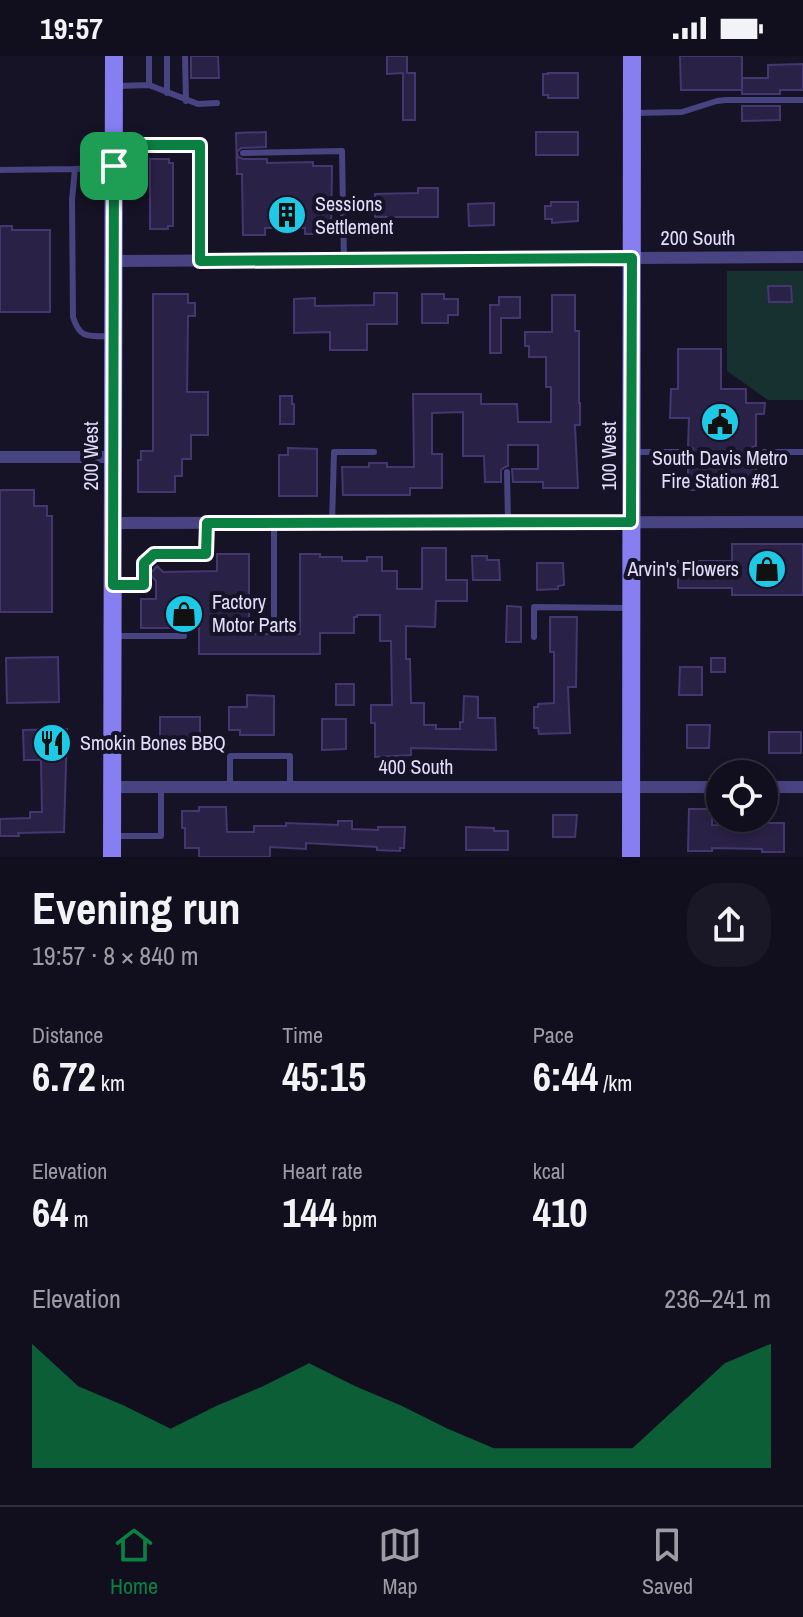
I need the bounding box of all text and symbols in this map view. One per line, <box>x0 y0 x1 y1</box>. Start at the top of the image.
text: 19:57 <box>40 8 103 48</box>
pin <box>80 132 148 200</box>
icon: arrive <box>92 144 136 188</box>
place label: Sessions Settlement <box>315 190 394 240</box>
building icon: Sessions Settlement <box>266 194 308 236</box>
street label: 200 South <box>661 224 735 251</box>
public building icon: South Davis Metro Fire Station #81 <box>699 401 741 443</box>
street label: 200 West <box>77 421 104 491</box>
street label: 100 West <box>595 421 622 491</box>
place label: South Davis Metro Fire Station #81 <box>652 444 788 494</box>
shop icon: Arvin's Flowers <box>746 548 788 590</box>
place label: Arvin's Flowers <box>626 555 739 582</box>
place label: Factory Motor Parts <box>212 588 297 638</box>
shop icon: Factory Motor Parts <box>163 593 205 635</box>
restaurant icon: Smokin Bones BBQ <box>31 722 73 764</box>
place label: Smokin Bones BBQ <box>80 729 226 756</box>
street label: 400 South <box>379 753 453 780</box>
map controls <box>706 760 778 832</box>
button: locate <box>706 760 778 832</box>
text: Evening run <box>32 878 241 938</box>
button: share <box>687 883 771 967</box>
text: 19:57 · 8 × 840 m <box>32 938 199 973</box>
text: Distance <box>32 1020 103 1050</box>
text: Time <box>282 1020 323 1050</box>
text: Pace <box>533 1020 574 1050</box>
text: 6.72 <box>32 1050 96 1103</box>
text: 45:15 <box>282 1050 366 1103</box>
text: 6:44 <box>533 1050 598 1103</box>
text: km <box>96 1068 125 1098</box>
text: /km <box>598 1068 632 1098</box>
text: Elevation <box>32 1156 107 1186</box>
text: Heart rate <box>282 1156 363 1186</box>
text: kcal <box>533 1156 565 1186</box>
text: 64 <box>32 1186 68 1239</box>
text: 144 <box>282 1186 337 1239</box>
text: 410 <box>533 1186 587 1239</box>
text: m <box>68 1204 89 1234</box>
text: bpm <box>337 1204 377 1234</box>
text: Elevation <box>32 1281 121 1316</box>
text: 236–241 m <box>664 1281 771 1316</box>
tab: Home <box>110 1523 158 1601</box>
tab: Map <box>378 1523 422 1601</box>
tab: Saved <box>642 1523 693 1601</box>

